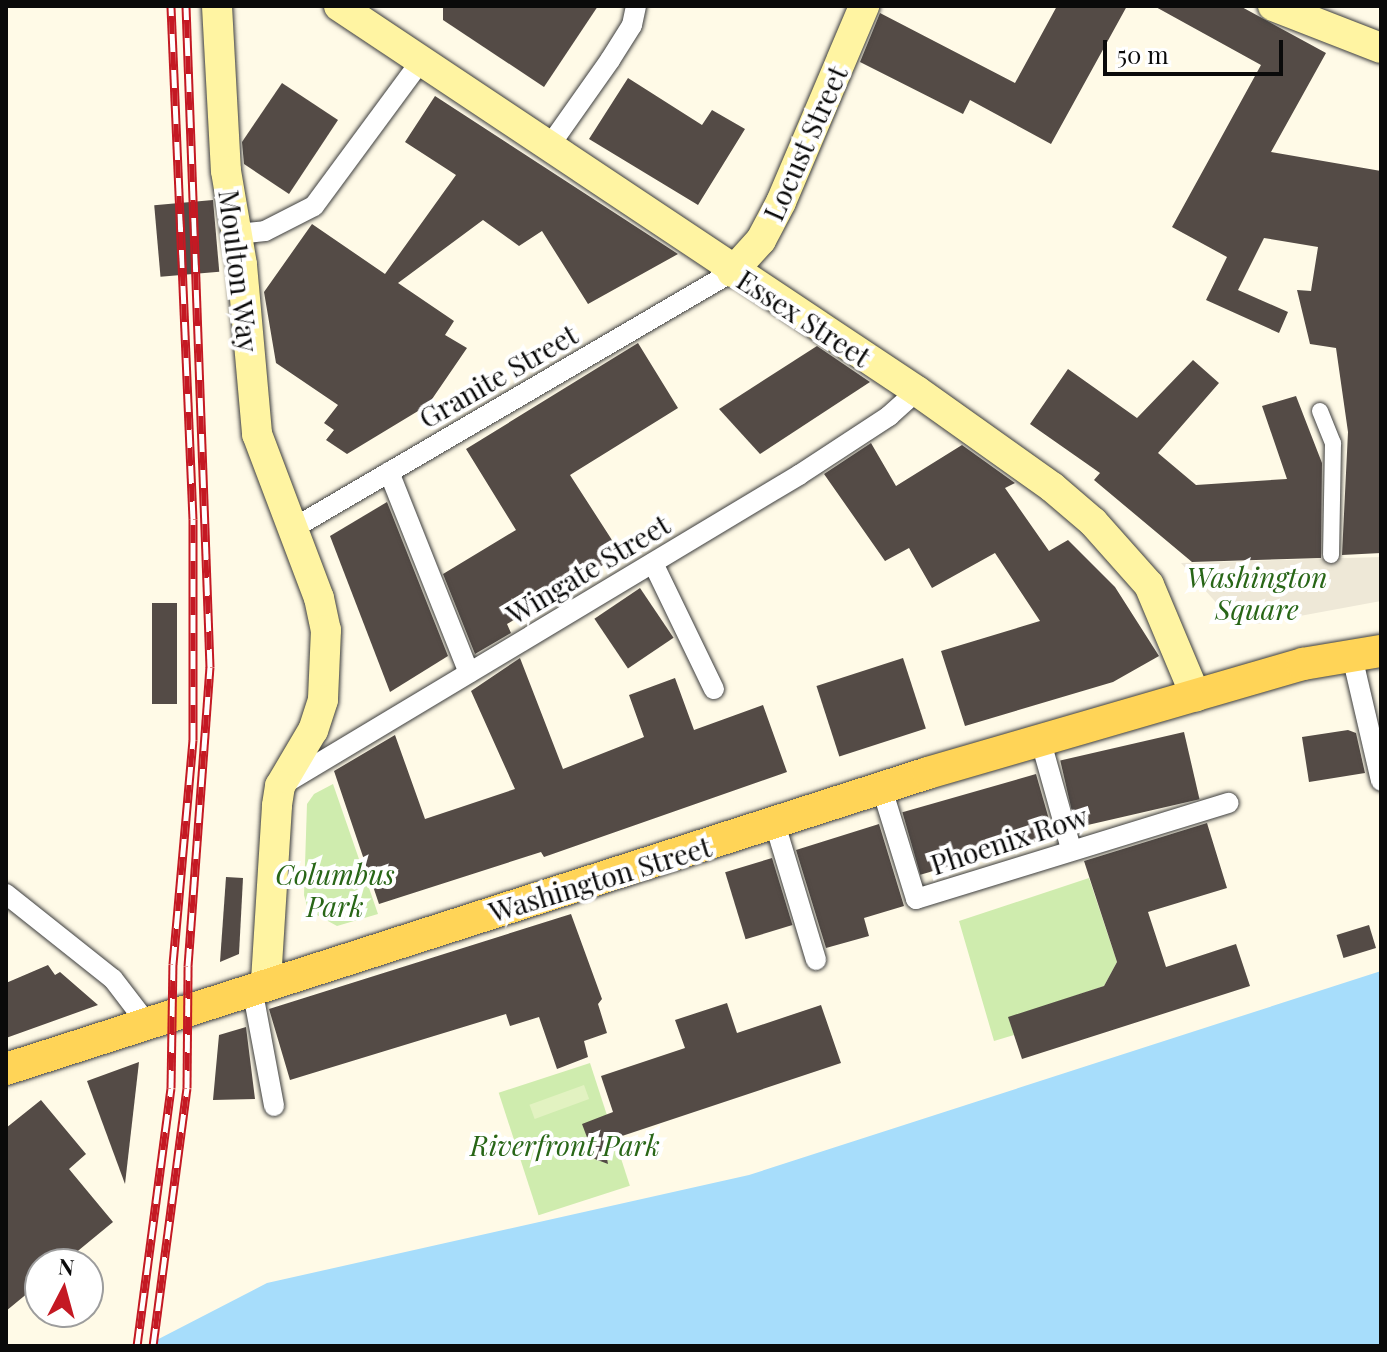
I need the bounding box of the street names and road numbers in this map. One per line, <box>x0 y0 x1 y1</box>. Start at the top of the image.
street label: Locust Street <box>756 60 854 226</box>
street label: Moulton Way <box>212 187 266 355</box>
street label: Essex Street <box>731 262 877 374</box>
street label: Granite Street <box>413 317 583 435</box>
street label: Wingate Street <box>500 507 676 631</box>
street label: Phoenix Row <box>926 799 1092 881</box>
street label: Washington Street <box>485 829 715 929</box>

